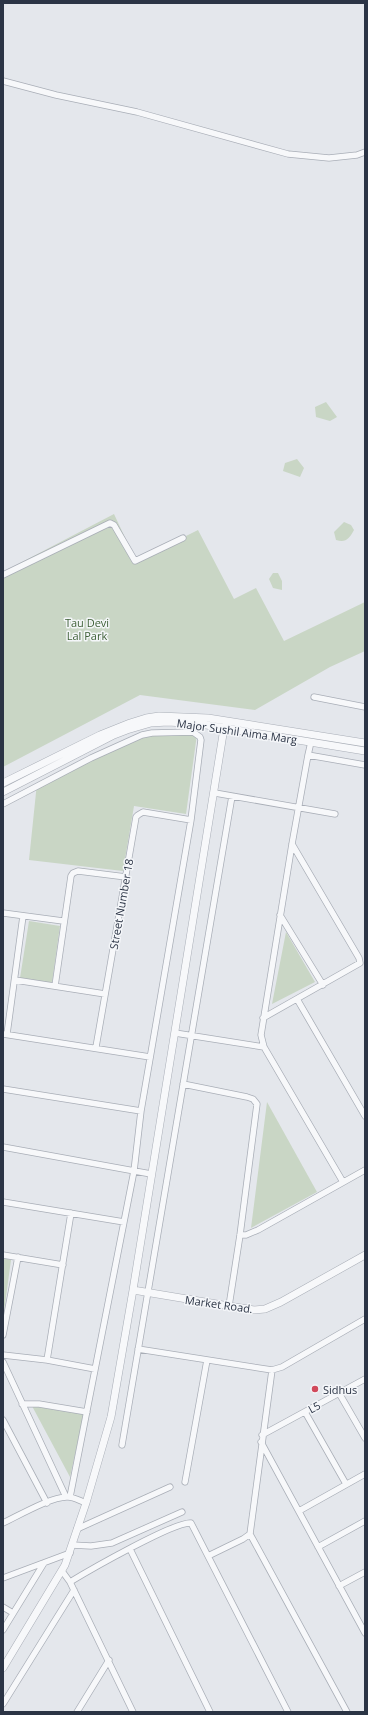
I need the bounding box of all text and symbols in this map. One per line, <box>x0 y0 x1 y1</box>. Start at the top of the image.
park label: Tau Devi Lal Park <box>65 615 109 643</box>
street label: Major Sushil Aima Marg <box>176 715 298 747</box>
street label: Street Number 18 <box>106 858 136 950</box>
street label: Market Road. <box>184 1292 254 1316</box>
place label: Sidhus <box>323 1382 357 1397</box>
marker: Sidhus <box>310 1384 320 1394</box>
street label: L5 <box>305 1398 323 1416</box>

